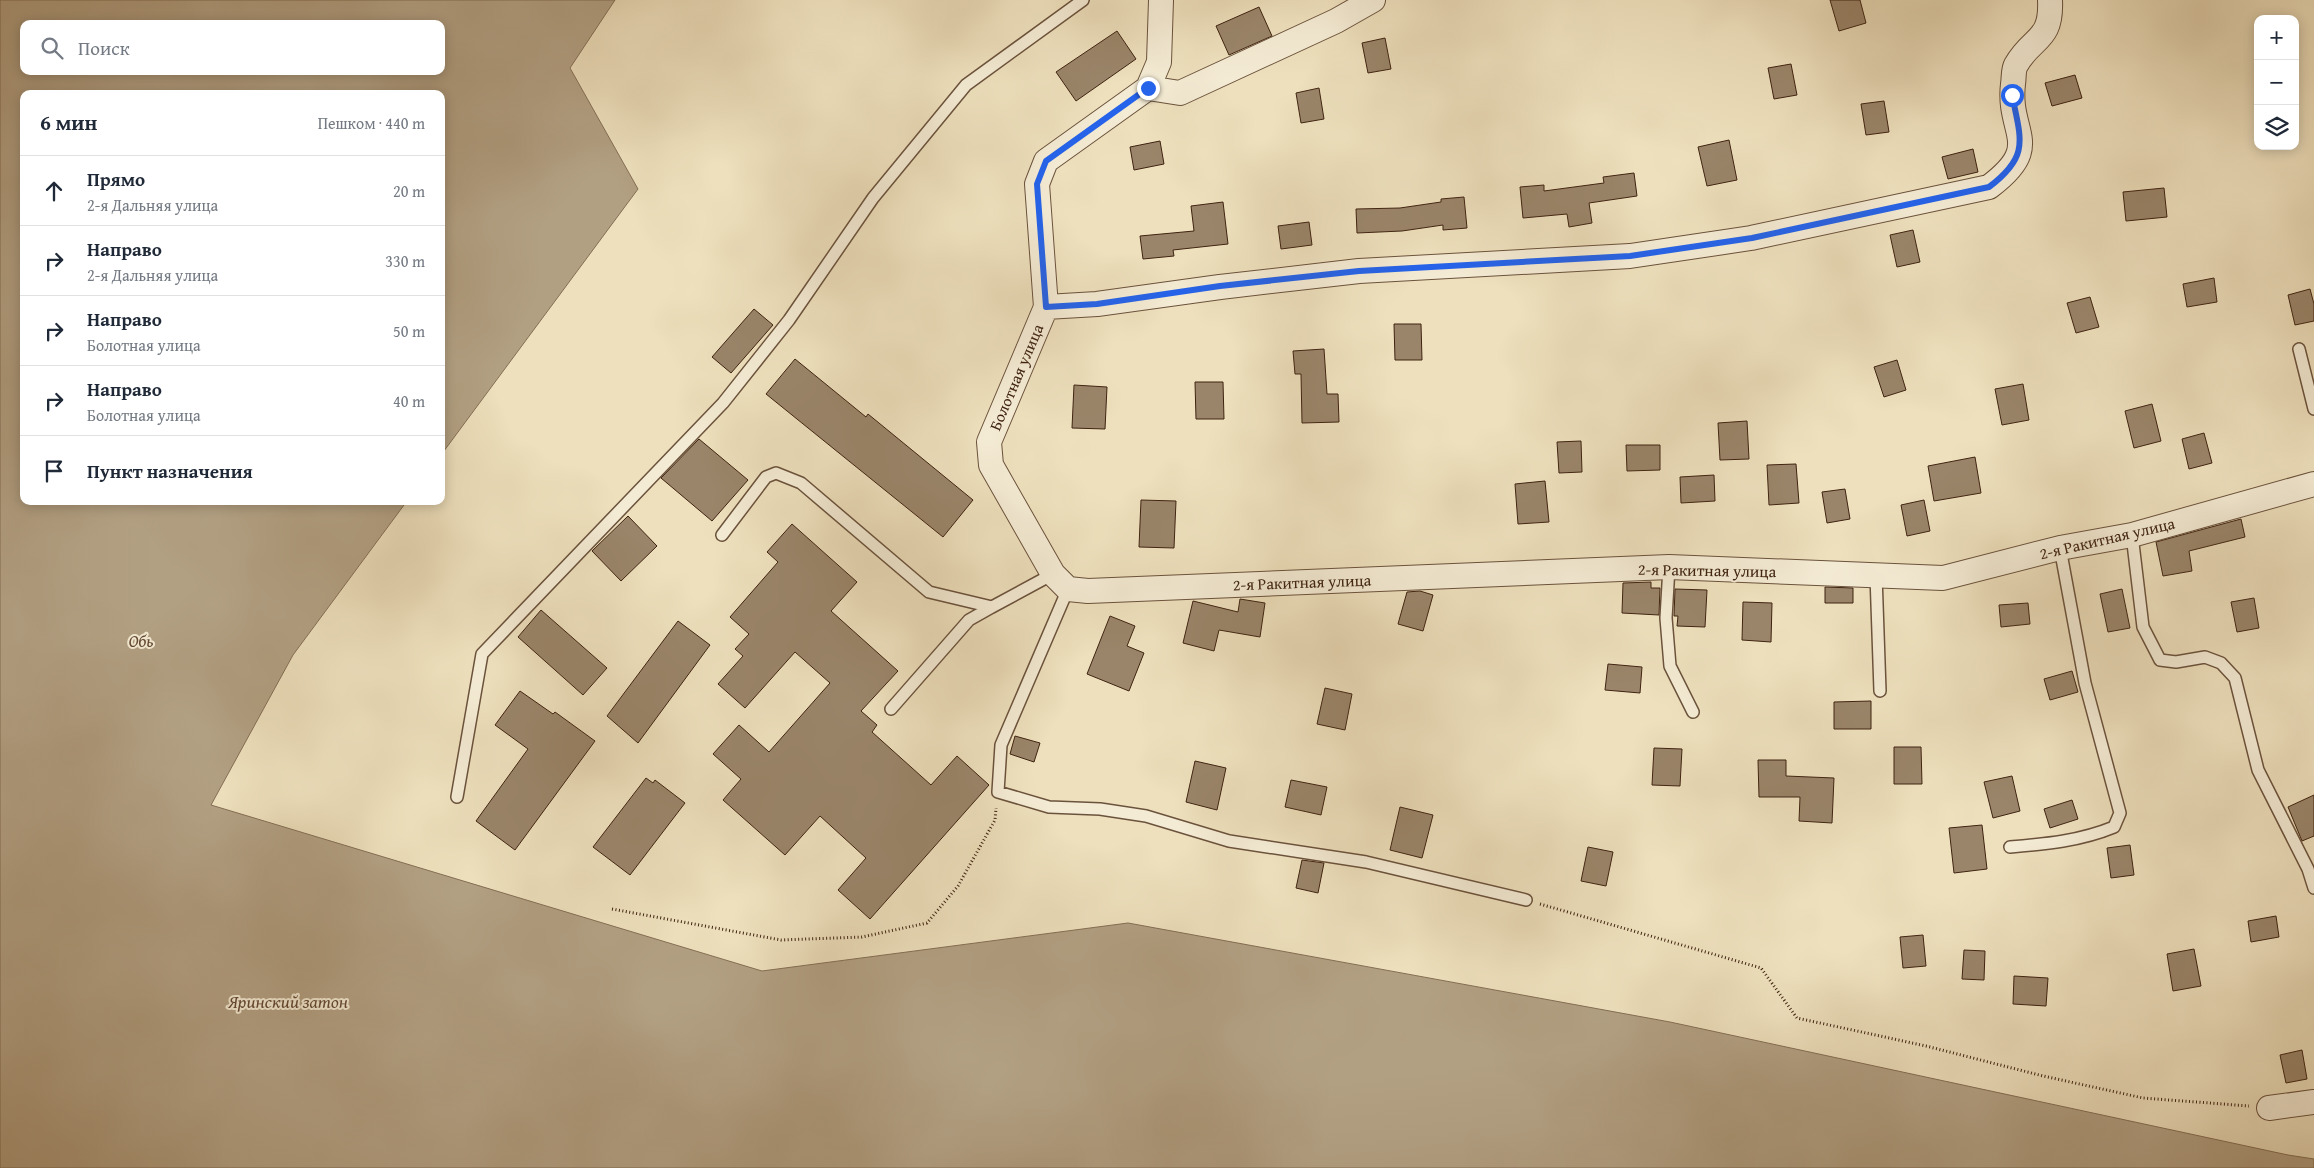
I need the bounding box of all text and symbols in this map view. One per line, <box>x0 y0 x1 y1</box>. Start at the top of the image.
map controls <box>2254 15 2299 150</box>
button: + <box>2254 15 2299 60</box>
search box <box>20 20 445 75</box>
icon: search <box>38 34 66 62</box>
text: Поиск <box>78 34 130 62</box>
button: − <box>2254 60 2299 105</box>
route end <box>1137 77 1160 100</box>
route start <box>2001 84 2024 107</box>
button: layers <box>2254 105 2299 150</box>
text: 6 мин <box>40 107 97 138</box>
text: Пешком · 440 m <box>318 111 425 135</box>
text: Прямо <box>87 165 145 193</box>
icon: ahead <box>40 177 68 205</box>
text: 20 m <box>393 179 425 203</box>
text: 2-я Дальняя улица <box>87 193 218 217</box>
text: Направо <box>87 235 162 263</box>
icon: right <box>40 247 68 275</box>
text: 330 m <box>385 249 425 273</box>
text: 2-я Дальняя улица <box>87 263 218 287</box>
text: Направо <box>87 305 162 333</box>
icon: right <box>40 317 68 345</box>
text: 50 m <box>393 319 425 343</box>
street label: Болотная улица <box>983 320 1049 434</box>
text: Болотная улица <box>87 333 201 357</box>
text: Направо <box>87 375 162 403</box>
icon: right <box>40 387 68 415</box>
text: 40 m <box>393 389 425 413</box>
text: Болотная улица <box>87 403 201 427</box>
icon: arrive <box>40 457 68 485</box>
text: Пункт назначения <box>87 457 253 485</box>
street label: 2-я Ракитная улица <box>2037 511 2177 565</box>
street label: 2-я Ракитная улица <box>1638 557 1777 583</box>
street label: 2-я Ракитная улица <box>1232 568 1372 596</box>
water label: Обь <box>128 627 154 654</box>
water label: Яринский затон <box>227 988 348 1015</box>

